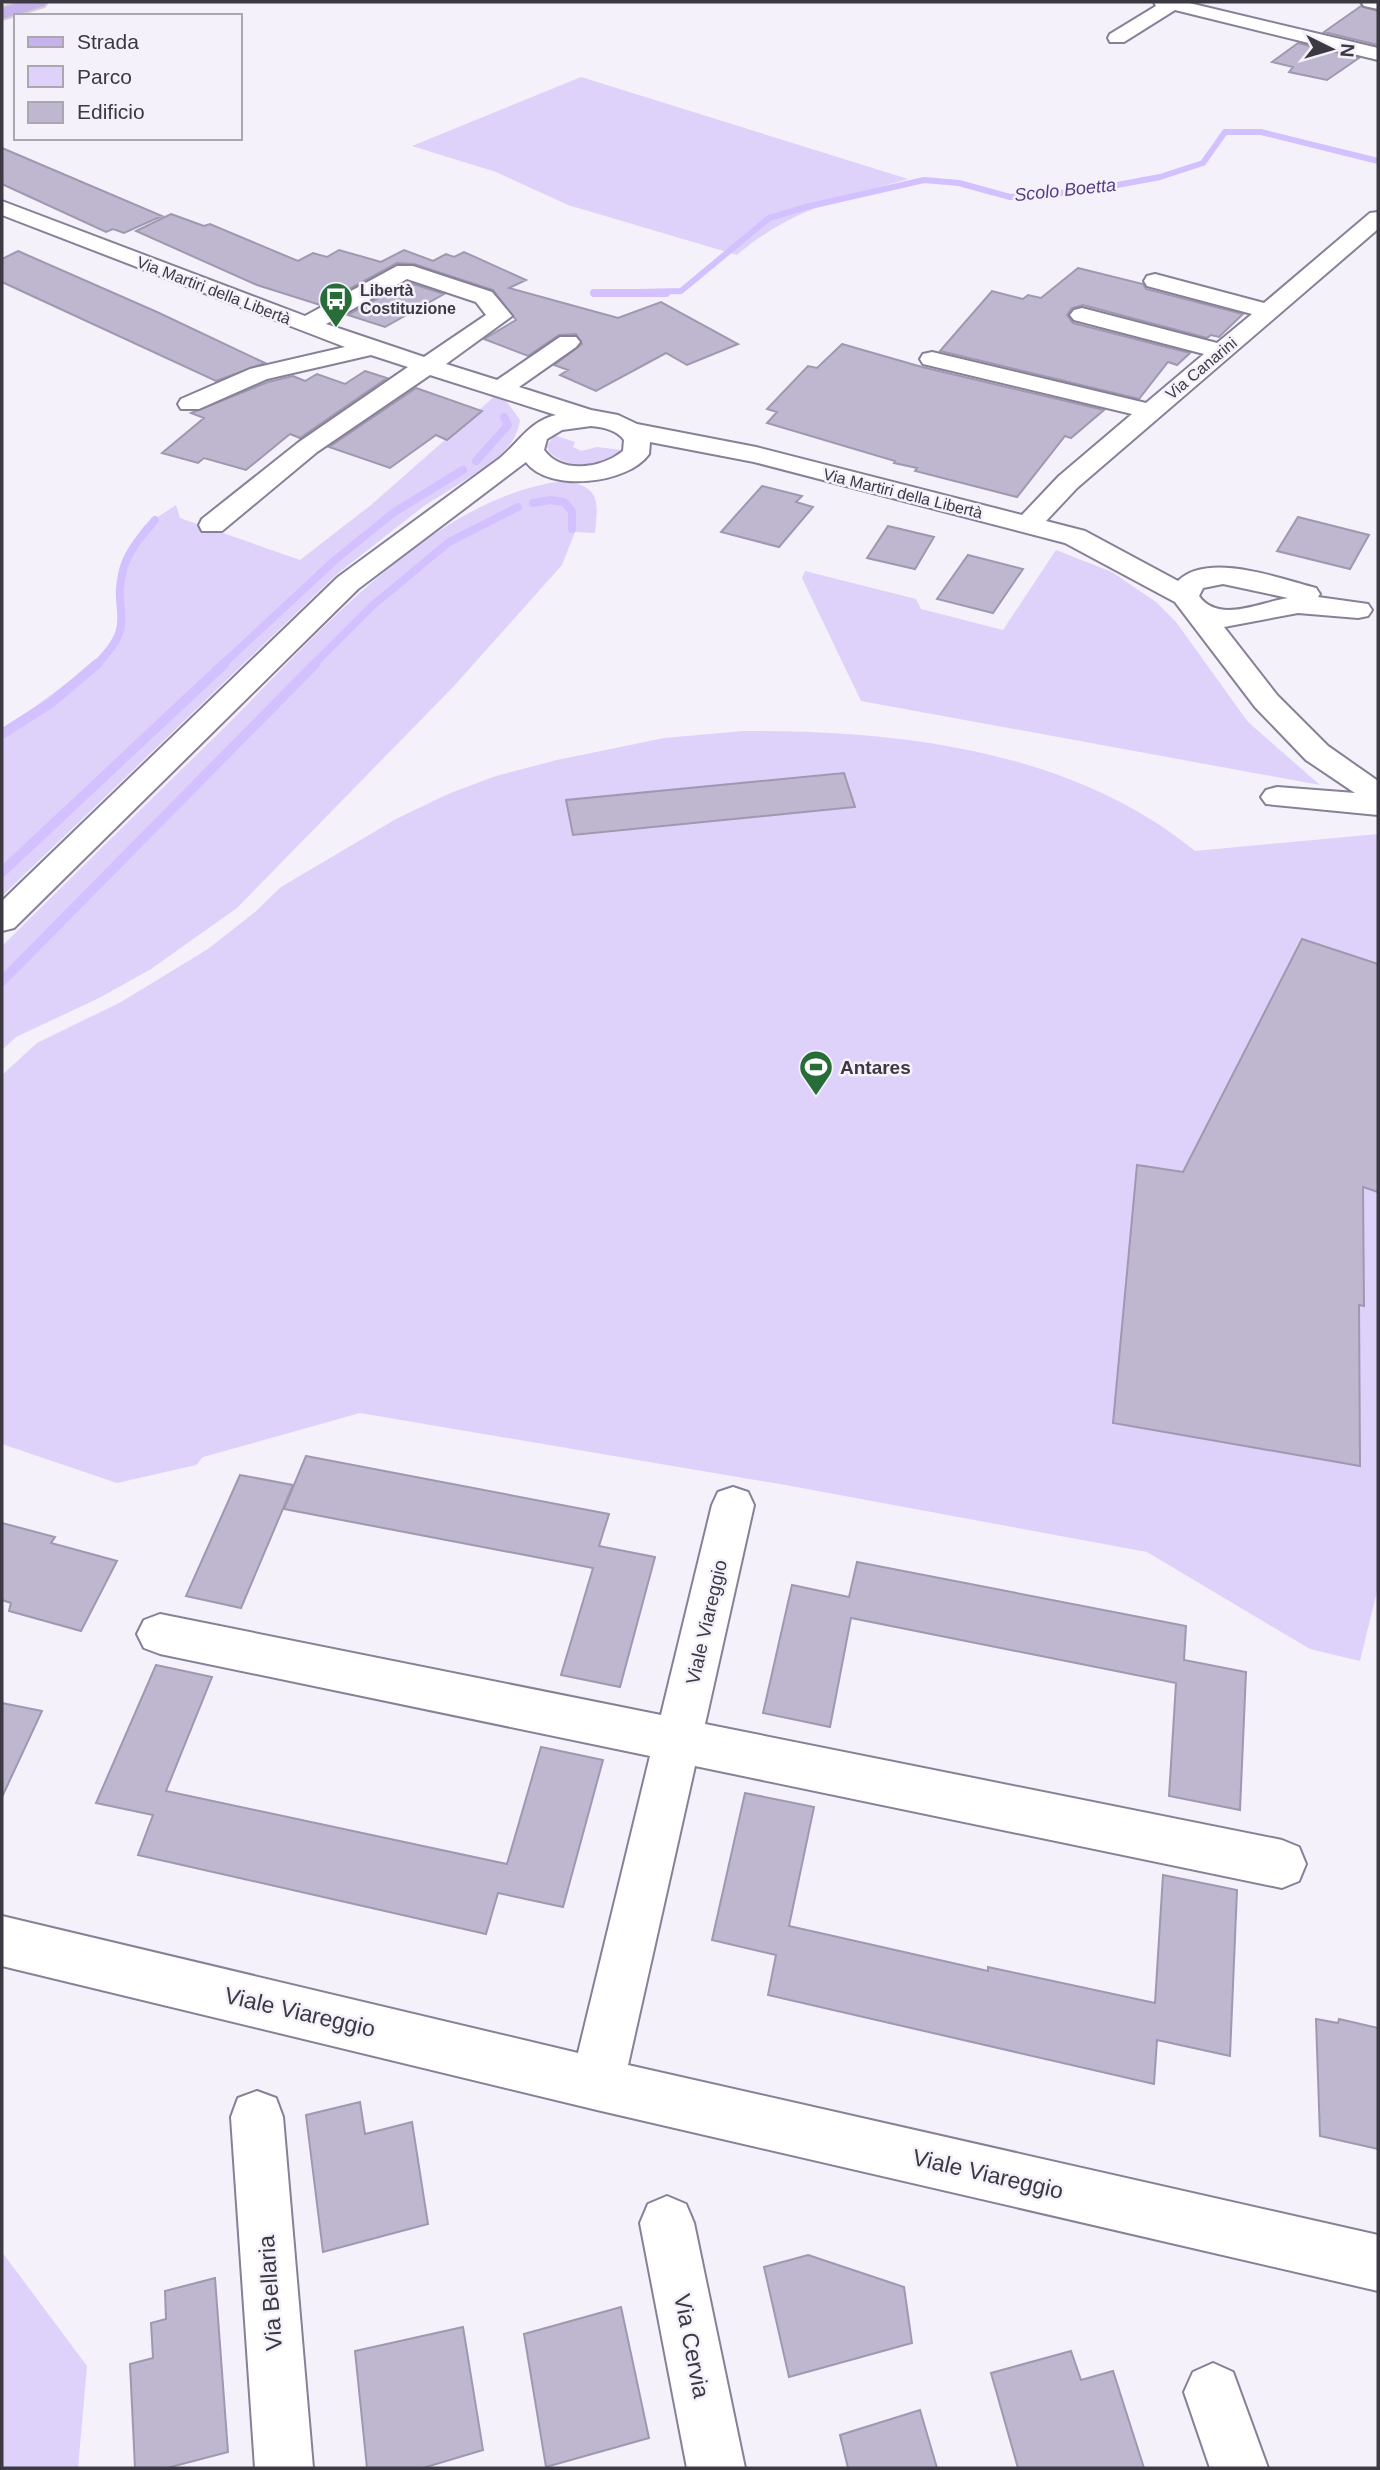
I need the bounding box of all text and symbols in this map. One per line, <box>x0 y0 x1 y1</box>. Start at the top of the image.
legend <box>14 14 242 140</box>
north arrow <box>1296 14 1366 84</box>
text: Strada <box>77 30 139 53</box>
text: N <box>1336 43 1358 58</box>
text: Parco <box>77 65 132 88</box>
text: Edificio <box>77 100 145 123</box>
water label: Scolo Boetta <box>1013 175 1117 205</box>
street label: Via Martiri della Libertà <box>135 253 293 328</box>
bus stop icon: Libertà Costituzione <box>317 280 355 329</box>
place label: Libertà Costituzione <box>360 282 456 317</box>
street label: Via Canarini <box>1163 334 1240 403</box>
street label: Via Martiri della Libertà <box>822 465 984 522</box>
sports icon: Antares <box>797 1048 835 1097</box>
place label: Antares <box>840 1057 911 1078</box>
street label: Viale Viareggio <box>682 1558 731 1686</box>
street label: Viale Viareggio <box>222 1982 378 2042</box>
street label: Viale Viareggio <box>910 2144 1066 2204</box>
street label: Via Bellaria <box>253 2234 287 2352</box>
street label: Via Cervia <box>669 2292 715 2401</box>

